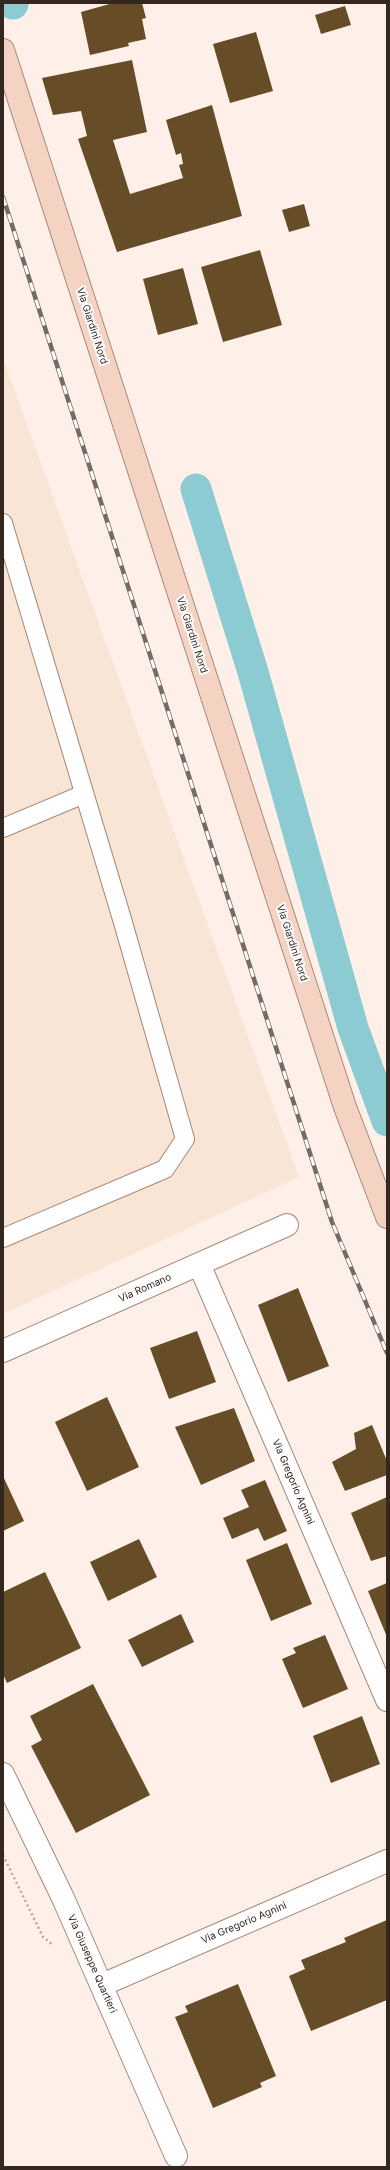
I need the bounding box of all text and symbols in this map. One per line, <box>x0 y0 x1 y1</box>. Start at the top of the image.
street label: Via Giardini Nord <box>74 286 110 366</box>
street label: Via Giardini Nord <box>174 595 210 675</box>
street label: Via Giardini Nord <box>274 903 310 983</box>
street label: Via Romano <box>117 1271 173 1305</box>
street label: Via Gregorio Agnini <box>270 1437 316 1527</box>
street label: Via Gregorio Agnini <box>199 1900 289 1946</box>
street label: Via Giuseppe Quartieri <box>65 1913 119 2015</box>

